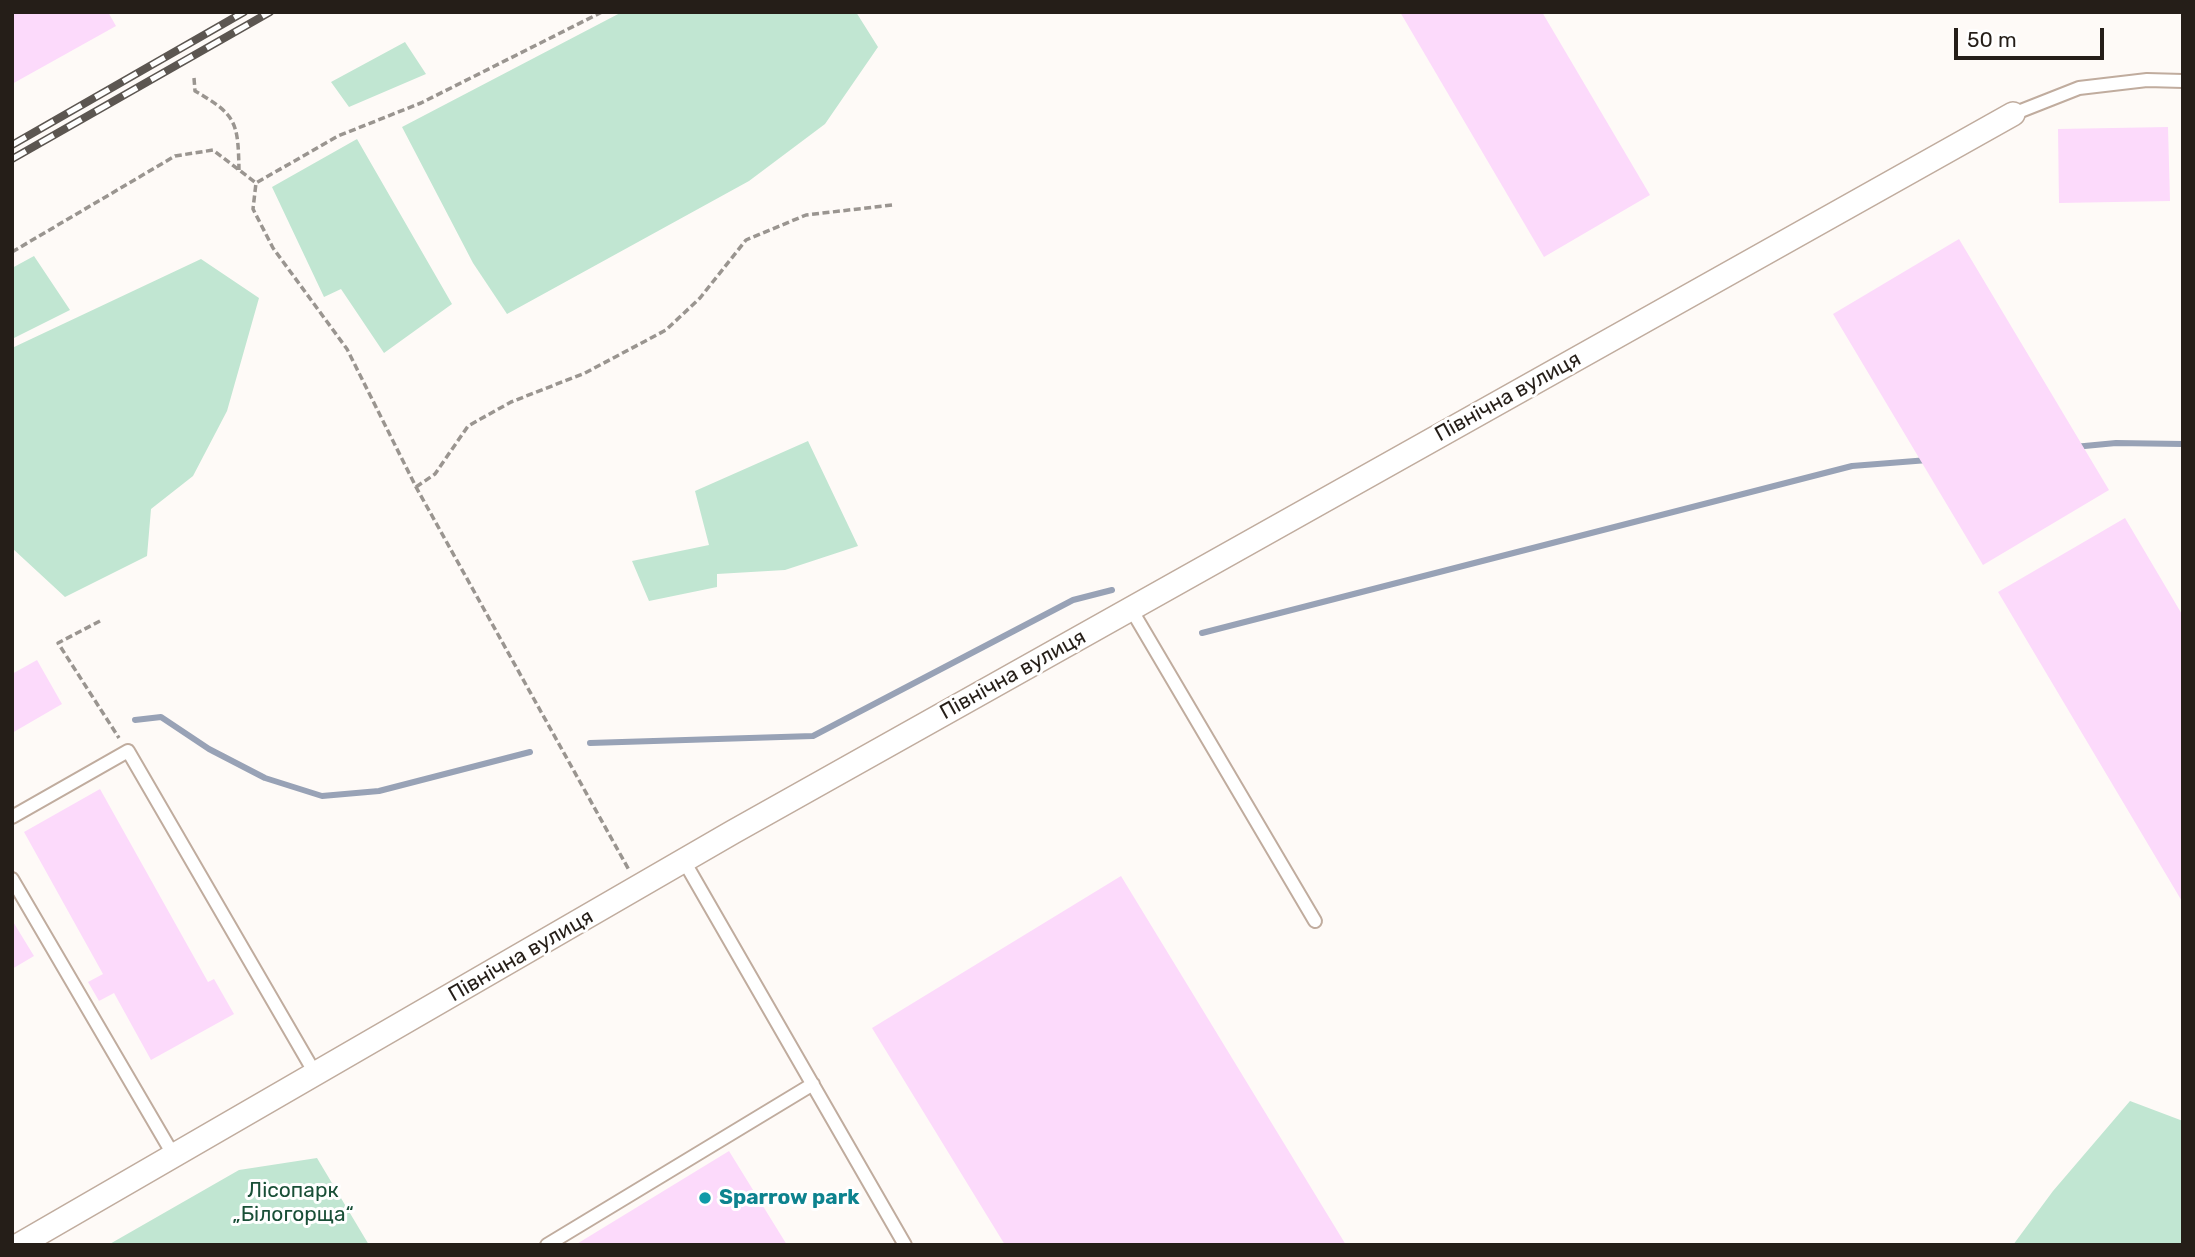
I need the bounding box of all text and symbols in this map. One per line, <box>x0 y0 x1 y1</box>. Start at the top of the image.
scale bar <box>1957 14 2108 58</box>
text: 50 m <box>1967 27 2017 52</box>
street label: Північна вулиця <box>1431 347 1585 447</box>
street label: Північна вулиця <box>936 625 1090 725</box>
street label: Північна вулиця <box>444 904 598 1008</box>
park label: Лісопарк „Білогорща“ <box>232 1178 354 1228</box>
place label: Sparrow park <box>719 1185 860 1211</box>
marker: Sparrow park <box>697 1190 713 1206</box>

